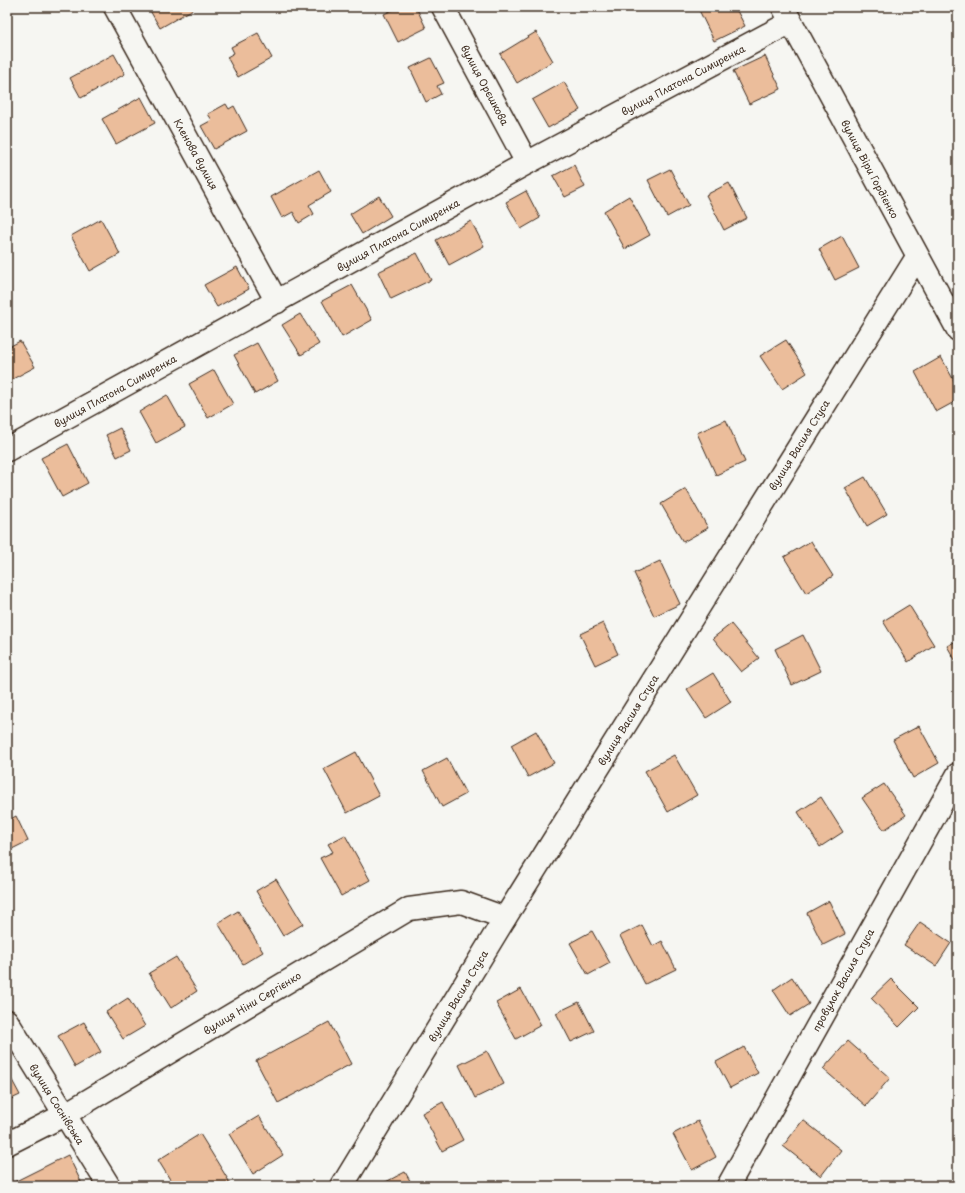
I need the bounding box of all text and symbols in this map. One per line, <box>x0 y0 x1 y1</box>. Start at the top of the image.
street label: вулиця Платона Симиренка <box>618 40 748 119</box>
street label: вулиця Орєшкова <box>458 42 513 128</box>
street label: Кленова вулиця <box>171 115 222 192</box>
street label: вулиця Віри Гордієнко <box>838 117 903 221</box>
street label: вулиця Платона Симиренка <box>334 194 463 275</box>
street label: вулиця Платона Симиренка <box>51 350 180 431</box>
street label: вулиця Василя Стуса <box>764 396 833 493</box>
street label: вулиця Василя Стуса <box>593 671 662 768</box>
street label: провулок Василя Стуса <box>808 925 878 1034</box>
street label: вулиця Василя Стуса <box>424 946 491 1044</box>
street label: вулиця Ніни Сергієнко <box>200 967 304 1038</box>
street label: вулиця Соснівська <box>26 1060 89 1148</box>

